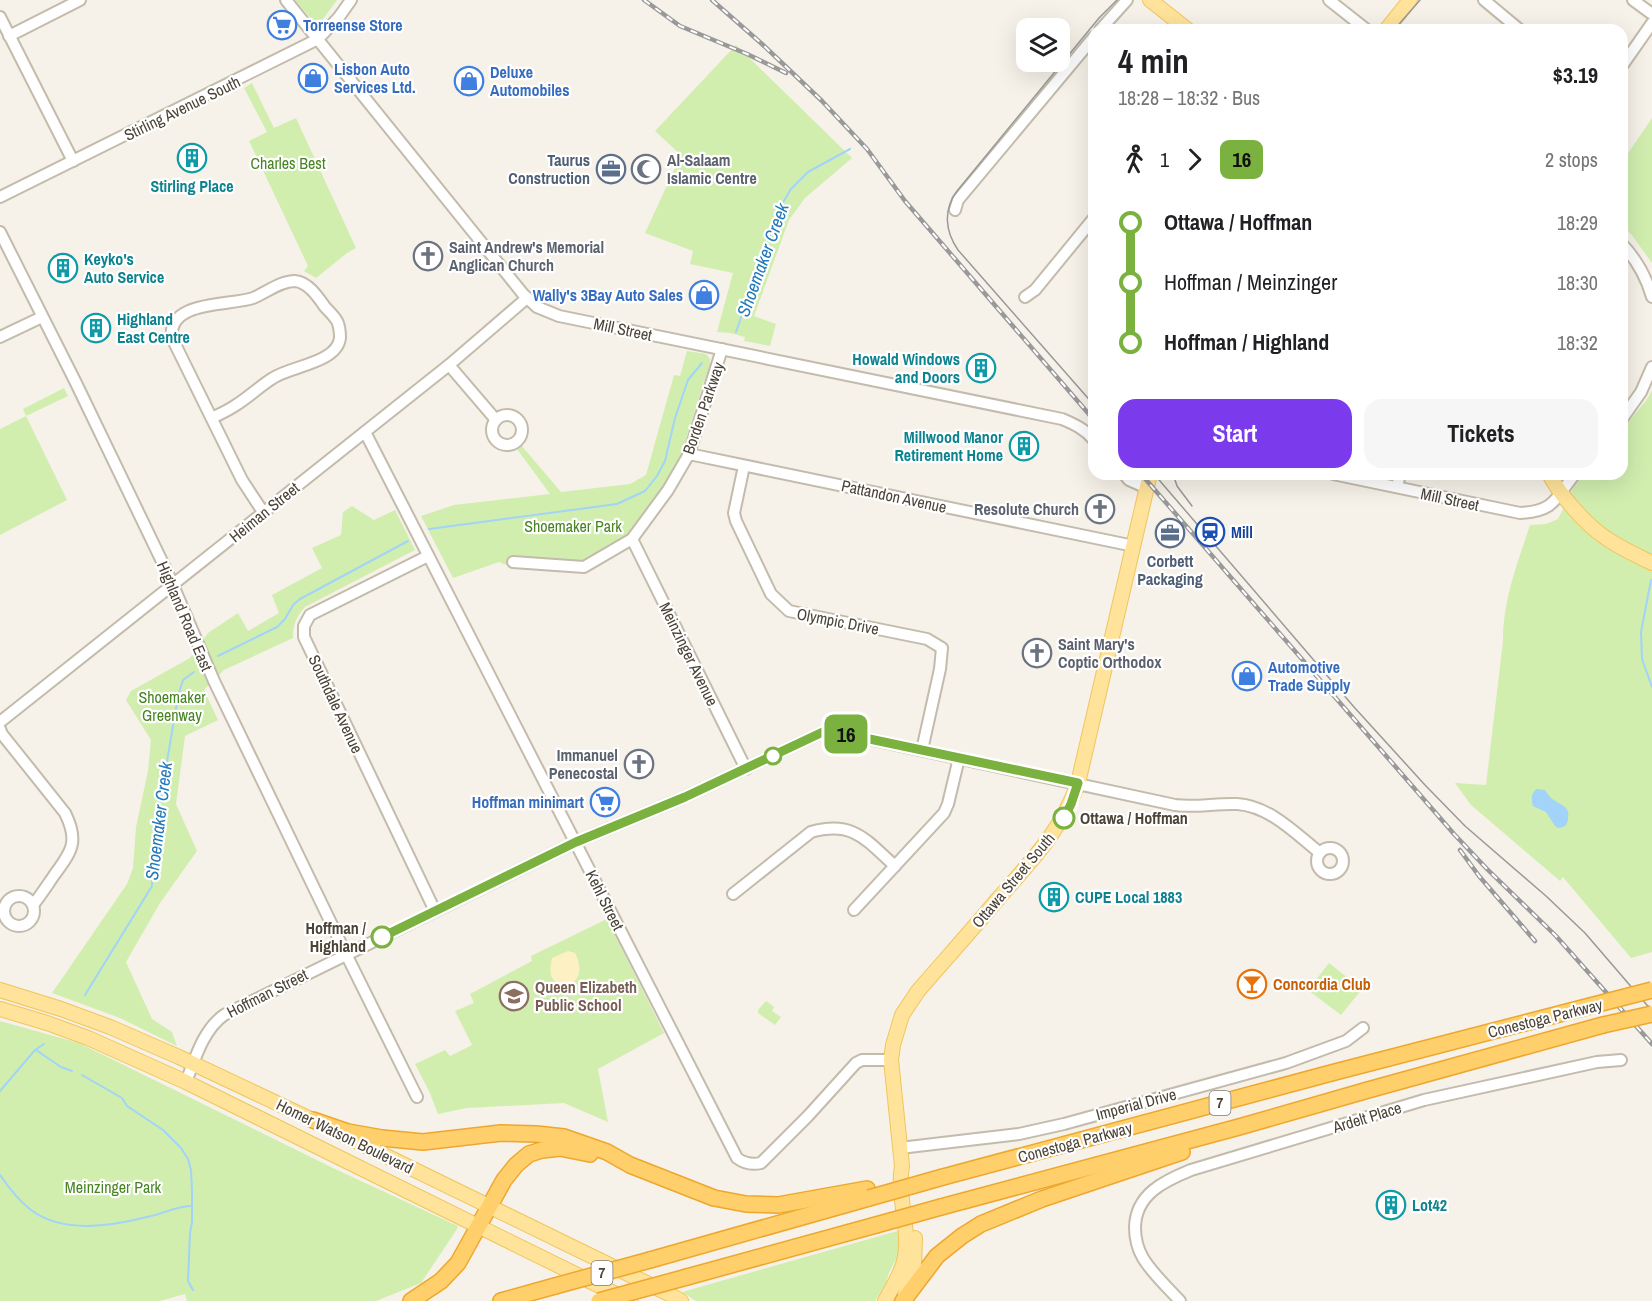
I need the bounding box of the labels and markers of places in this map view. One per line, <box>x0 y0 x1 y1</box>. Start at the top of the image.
supermarket icon: Torreense Store <box>266 9 298 41</box>
place label: Torreense Store <box>303 14 403 36</box>
place label: Lisbon Auto Services Ltd. <box>334 58 416 98</box>
place label: Deluxe Automobiles <box>490 61 569 101</box>
shop icon: Lisbon Auto Services Ltd. <box>297 62 329 94</box>
shop icon: Deluxe Automobiles <box>453 65 485 97</box>
building icon: Stirling Place <box>176 142 208 174</box>
place label: Taurus Construction <box>508 149 590 189</box>
place label: Al-Salaam Islamic Centre <box>667 149 757 189</box>
office icon: Taurus Construction <box>595 153 627 185</box>
mosque icon: Al-Salaam Islamic Centre <box>630 153 662 185</box>
place label: Stirling Place <box>150 175 234 197</box>
place label: Saint Andrew's Memorial Anglican Church <box>449 236 604 276</box>
church icon: Saint Andrew's Memorial Anglican Church <box>412 240 444 272</box>
place label: Keyko's Auto Service <box>84 248 164 288</box>
building icon: Keyko's Auto Service <box>47 252 79 284</box>
shop icon: Wally's 3Bay Auto Sales <box>688 279 720 311</box>
place label: Wally's 3Bay Auto Sales <box>533 284 683 306</box>
place label: Highland East Centre <box>117 308 190 348</box>
building icon: Highland East Centre <box>80 312 112 344</box>
place label: Howald Windows and Doors <box>852 348 960 388</box>
building icon: Howald Windows and Doors <box>965 352 997 384</box>
place label: Millwood Manor Retirement Home <box>894 426 1004 466</box>
building icon: Millwood Manor Retirement Home <box>1008 430 1040 462</box>
church icon: Resolute Church <box>1084 493 1116 525</box>
place label: Resolute Church <box>974 498 1079 520</box>
station icon: Mill <box>1194 516 1226 548</box>
office icon: Corbett Packaging <box>1154 517 1186 549</box>
place label: Mill <box>1231 521 1253 543</box>
place label: Corbett Packaging <box>1137 550 1203 590</box>
place label: Saint Mary's Coptic Orthodox <box>1058 633 1162 673</box>
church icon: Saint Mary's Coptic Orthodox <box>1021 637 1053 669</box>
place label: Automotive Trade Supply <box>1268 656 1351 696</box>
shop icon: Automotive Trade Supply <box>1231 660 1263 692</box>
place label: Immanuel Penecostal <box>549 744 618 784</box>
unlabelled marker <box>764 747 782 765</box>
church icon: Immanuel Penecostal <box>623 748 655 780</box>
supermarket icon: Hoffman minimart <box>589 786 621 818</box>
place label: Hoffman minimart <box>472 791 585 813</box>
marker: Ottawa / Hoffman <box>1053 807 1075 829</box>
place label: Ottawa / Hoffman <box>1080 807 1188 829</box>
building icon: CUPE Local 1883 <box>1038 881 1070 913</box>
place label: CUPE Local 1883 <box>1075 886 1182 908</box>
place label: Hoffman / Highland <box>306 917 366 957</box>
marker: Hoffman / Highland <box>371 926 393 948</box>
bar icon: Concordia Club <box>1236 968 1268 1000</box>
place label: Concordia Club <box>1273 973 1371 995</box>
place label: Queen Elizabeth Public School <box>535 976 637 1016</box>
school or university icon: Queen Elizabeth Public School <box>498 980 530 1012</box>
building icon: Lot42 <box>1375 1189 1407 1221</box>
place label: Lot42 <box>1412 1194 1447 1216</box>

